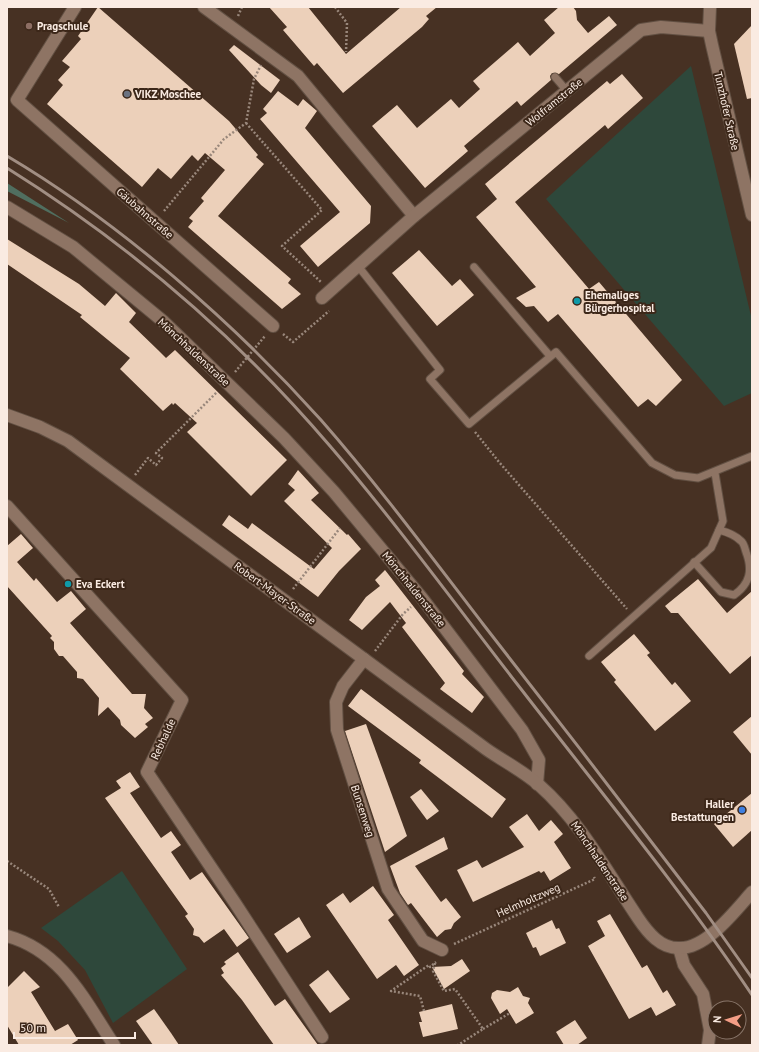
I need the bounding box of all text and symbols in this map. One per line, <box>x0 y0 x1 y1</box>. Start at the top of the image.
place label: Pragschule <box>37 19 89 33</box>
marker: Pragschule <box>24 21 34 31</box>
street label: Tunzhofer Straße <box>711 70 743 152</box>
street label: Wolframstraße <box>523 75 586 129</box>
place label: VIKZ Moschee <box>134 87 202 101</box>
marker: VIKZ Moschee <box>122 89 132 99</box>
street label: Gäubahnstraße <box>114 184 177 242</box>
place label: Ehemaliges Bürgerhospital <box>585 288 655 315</box>
marker: Ehemaliges Bürgerhospital <box>572 296 582 306</box>
street label: Mönchhaldenstraße <box>155 315 233 389</box>
street label: Mönchhaldenstraße <box>379 548 449 630</box>
street label: Robert-Mayer-Straße <box>231 558 319 628</box>
place label: Eva Eckert <box>76 577 125 591</box>
marker: Eva Eckert <box>63 579 73 589</box>
street label: Rebhalde <box>147 716 179 762</box>
street label: Bunsenweg <box>348 783 378 839</box>
place label: Haller Bestattungen <box>671 797 734 824</box>
marker: Haller Bestattungen <box>737 805 747 815</box>
street label: Mönchhaldenstraße <box>568 818 632 904</box>
street label: Helmholtzweg <box>494 880 562 920</box>
north arrow <box>707 1000 747 1040</box>
scale bar <box>14 1014 135 1040</box>
text: N <box>710 1015 724 1023</box>
text: 50 m <box>20 1020 46 1035</box>

